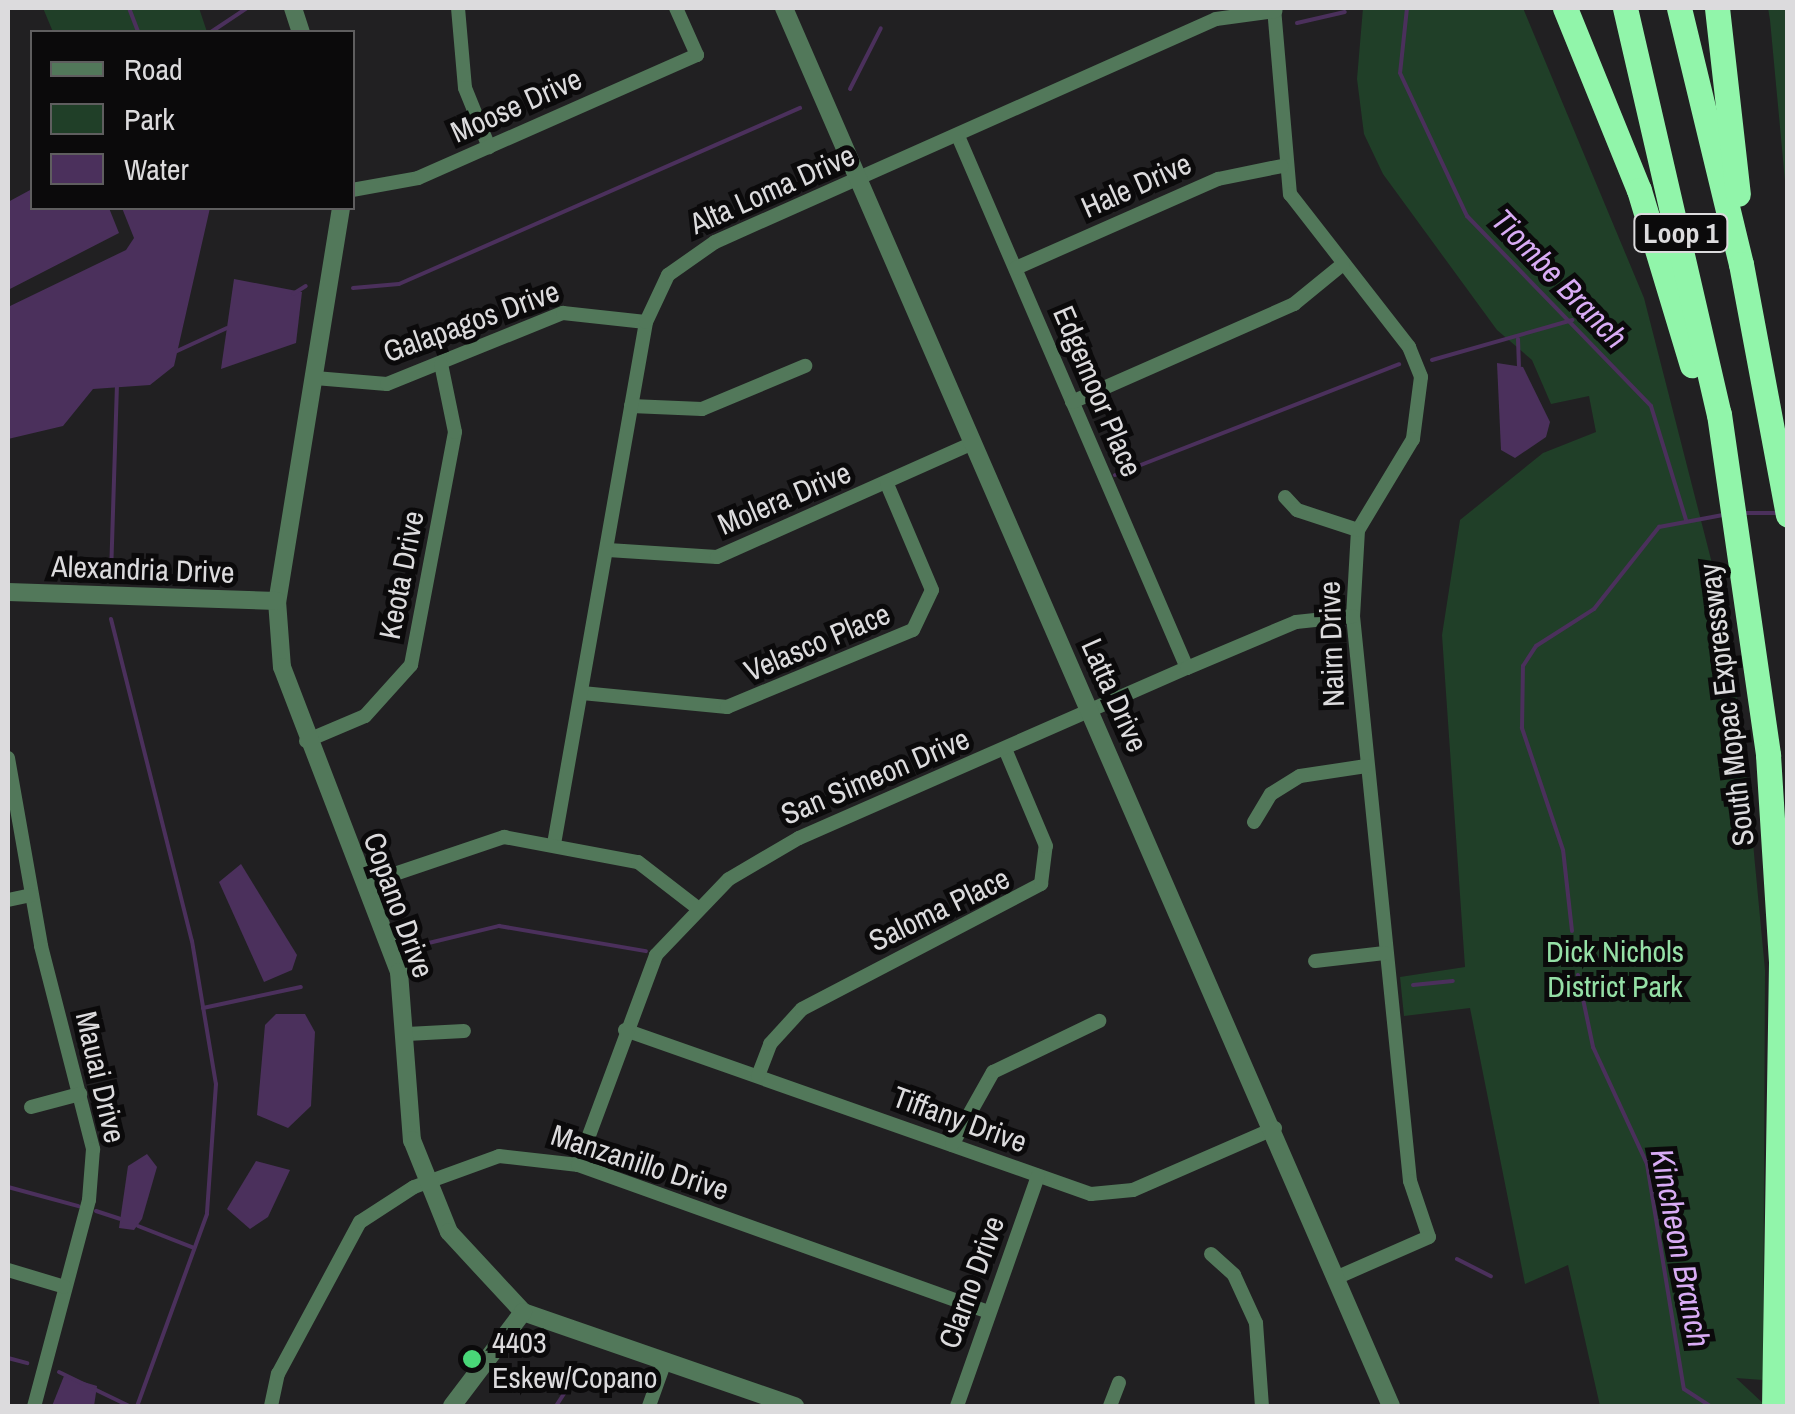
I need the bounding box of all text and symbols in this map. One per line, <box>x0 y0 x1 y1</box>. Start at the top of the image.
legend <box>30 30 355 210</box>
text: Road <box>124 49 183 89</box>
street label: Moose Drive <box>445 60 587 150</box>
text: Park <box>124 99 175 139</box>
street label: Alta Loma Drive <box>684 137 860 241</box>
street label: Hale Drive <box>1076 145 1196 225</box>
text: Water <box>124 149 189 189</box>
water label: Tiombe Branch <box>1483 202 1635 356</box>
road number: Loop 1 <box>1631 210 1731 256</box>
street label: Galapagos Drive <box>378 273 564 369</box>
street label: Edgemoor Place <box>1046 300 1150 482</box>
street label: Molera Drive <box>712 454 856 542</box>
street label: Keota Drive <box>371 508 431 642</box>
street label: Alexandria Drive <box>51 548 235 590</box>
street label: South Mopac Expressway <box>1691 562 1761 848</box>
street label: Nairn Drive <box>1311 581 1351 707</box>
street label: Velasco Place <box>739 595 895 689</box>
street label: Latta Drive <box>1074 633 1156 757</box>
street label: San Simeon Drive <box>775 720 975 832</box>
street label: Copano Drive <box>356 828 442 982</box>
street label: Saloma Place <box>863 860 1015 958</box>
park label: Dick Nichols District Park <box>1546 933 1684 1004</box>
street label: Mauai Drive <box>68 1008 134 1146</box>
street label: Tiffany Drive <box>888 1078 1032 1160</box>
street label: Manzanillo Drive <box>547 1116 733 1208</box>
water label: Kincheon Branch <box>1642 1146 1718 1350</box>
street label: Clarno Drive <box>930 1211 1012 1353</box>
place label: 4403 Eskew/Copano <box>492 1324 657 1394</box>
marker: 4403 Eskew/Copano <box>461 1348 483 1370</box>

